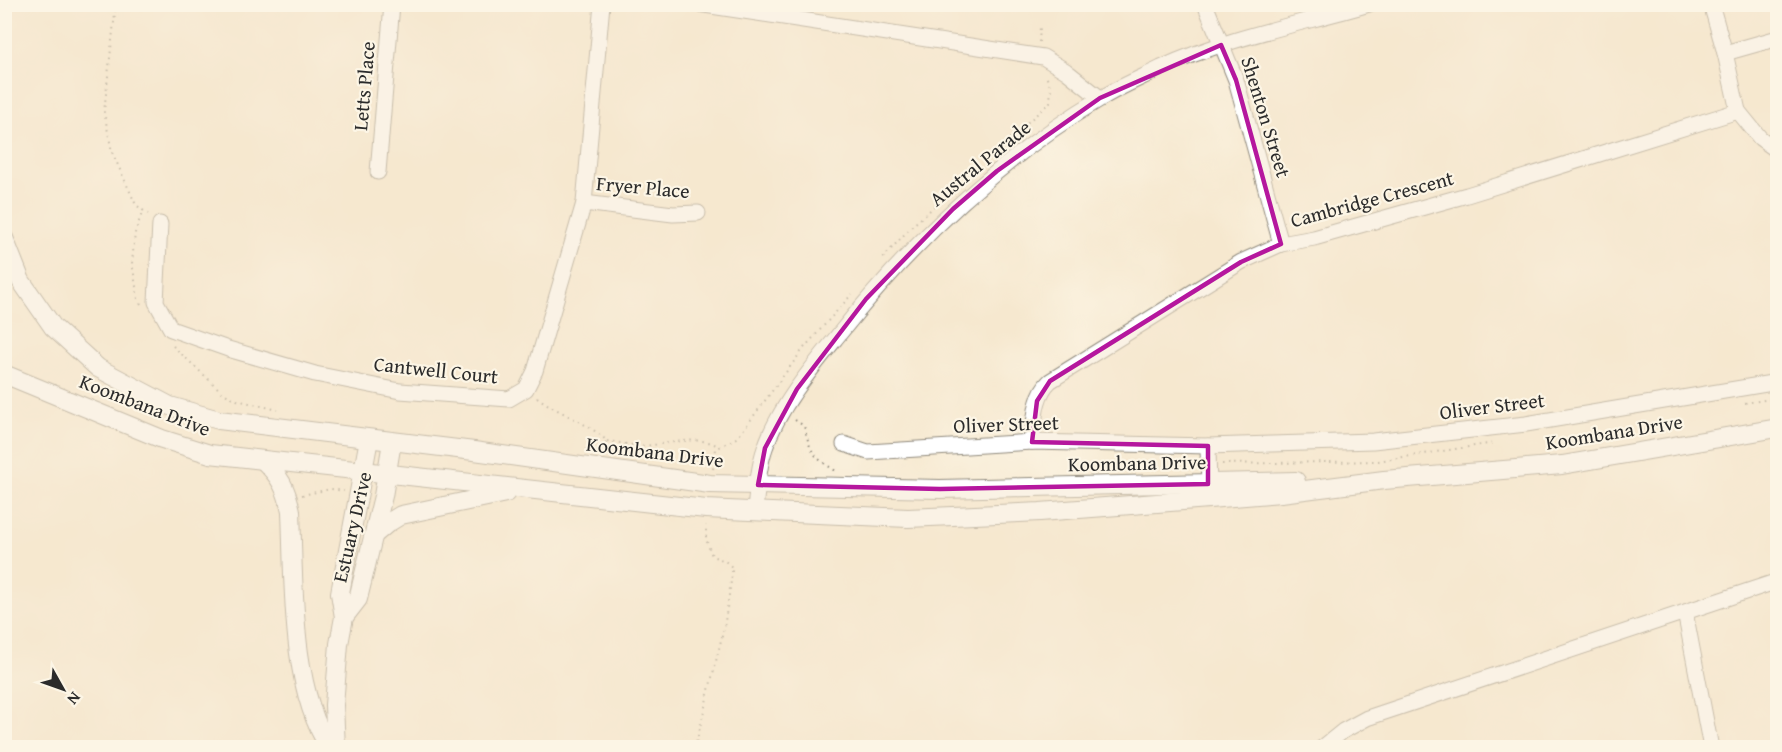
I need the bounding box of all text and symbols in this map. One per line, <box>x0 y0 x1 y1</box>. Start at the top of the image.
street label: Letts Place <box>345 40 382 132</box>
street label: Shenton Street <box>1234 53 1299 181</box>
street label: Austral Parade <box>923 113 1037 213</box>
street label: Cambridge Crescent <box>1287 163 1457 234</box>
street label: Fryer Place <box>595 168 691 205</box>
street label: Cantwell Court <box>373 349 500 390</box>
street label: Koombana Drive <box>75 366 215 443</box>
street label: Oliver Street <box>1438 385 1546 426</box>
street label: Koombana Drive <box>1543 406 1685 457</box>
street label: Oliver Street <box>953 407 1059 440</box>
street label: Koombana Drive <box>585 429 725 474</box>
street label: Koombana Drive <box>1068 447 1206 478</box>
street label: Estuary Drive <box>325 469 378 585</box>
north arrow <box>33 659 93 719</box>
text: N <box>62 687 87 711</box>

